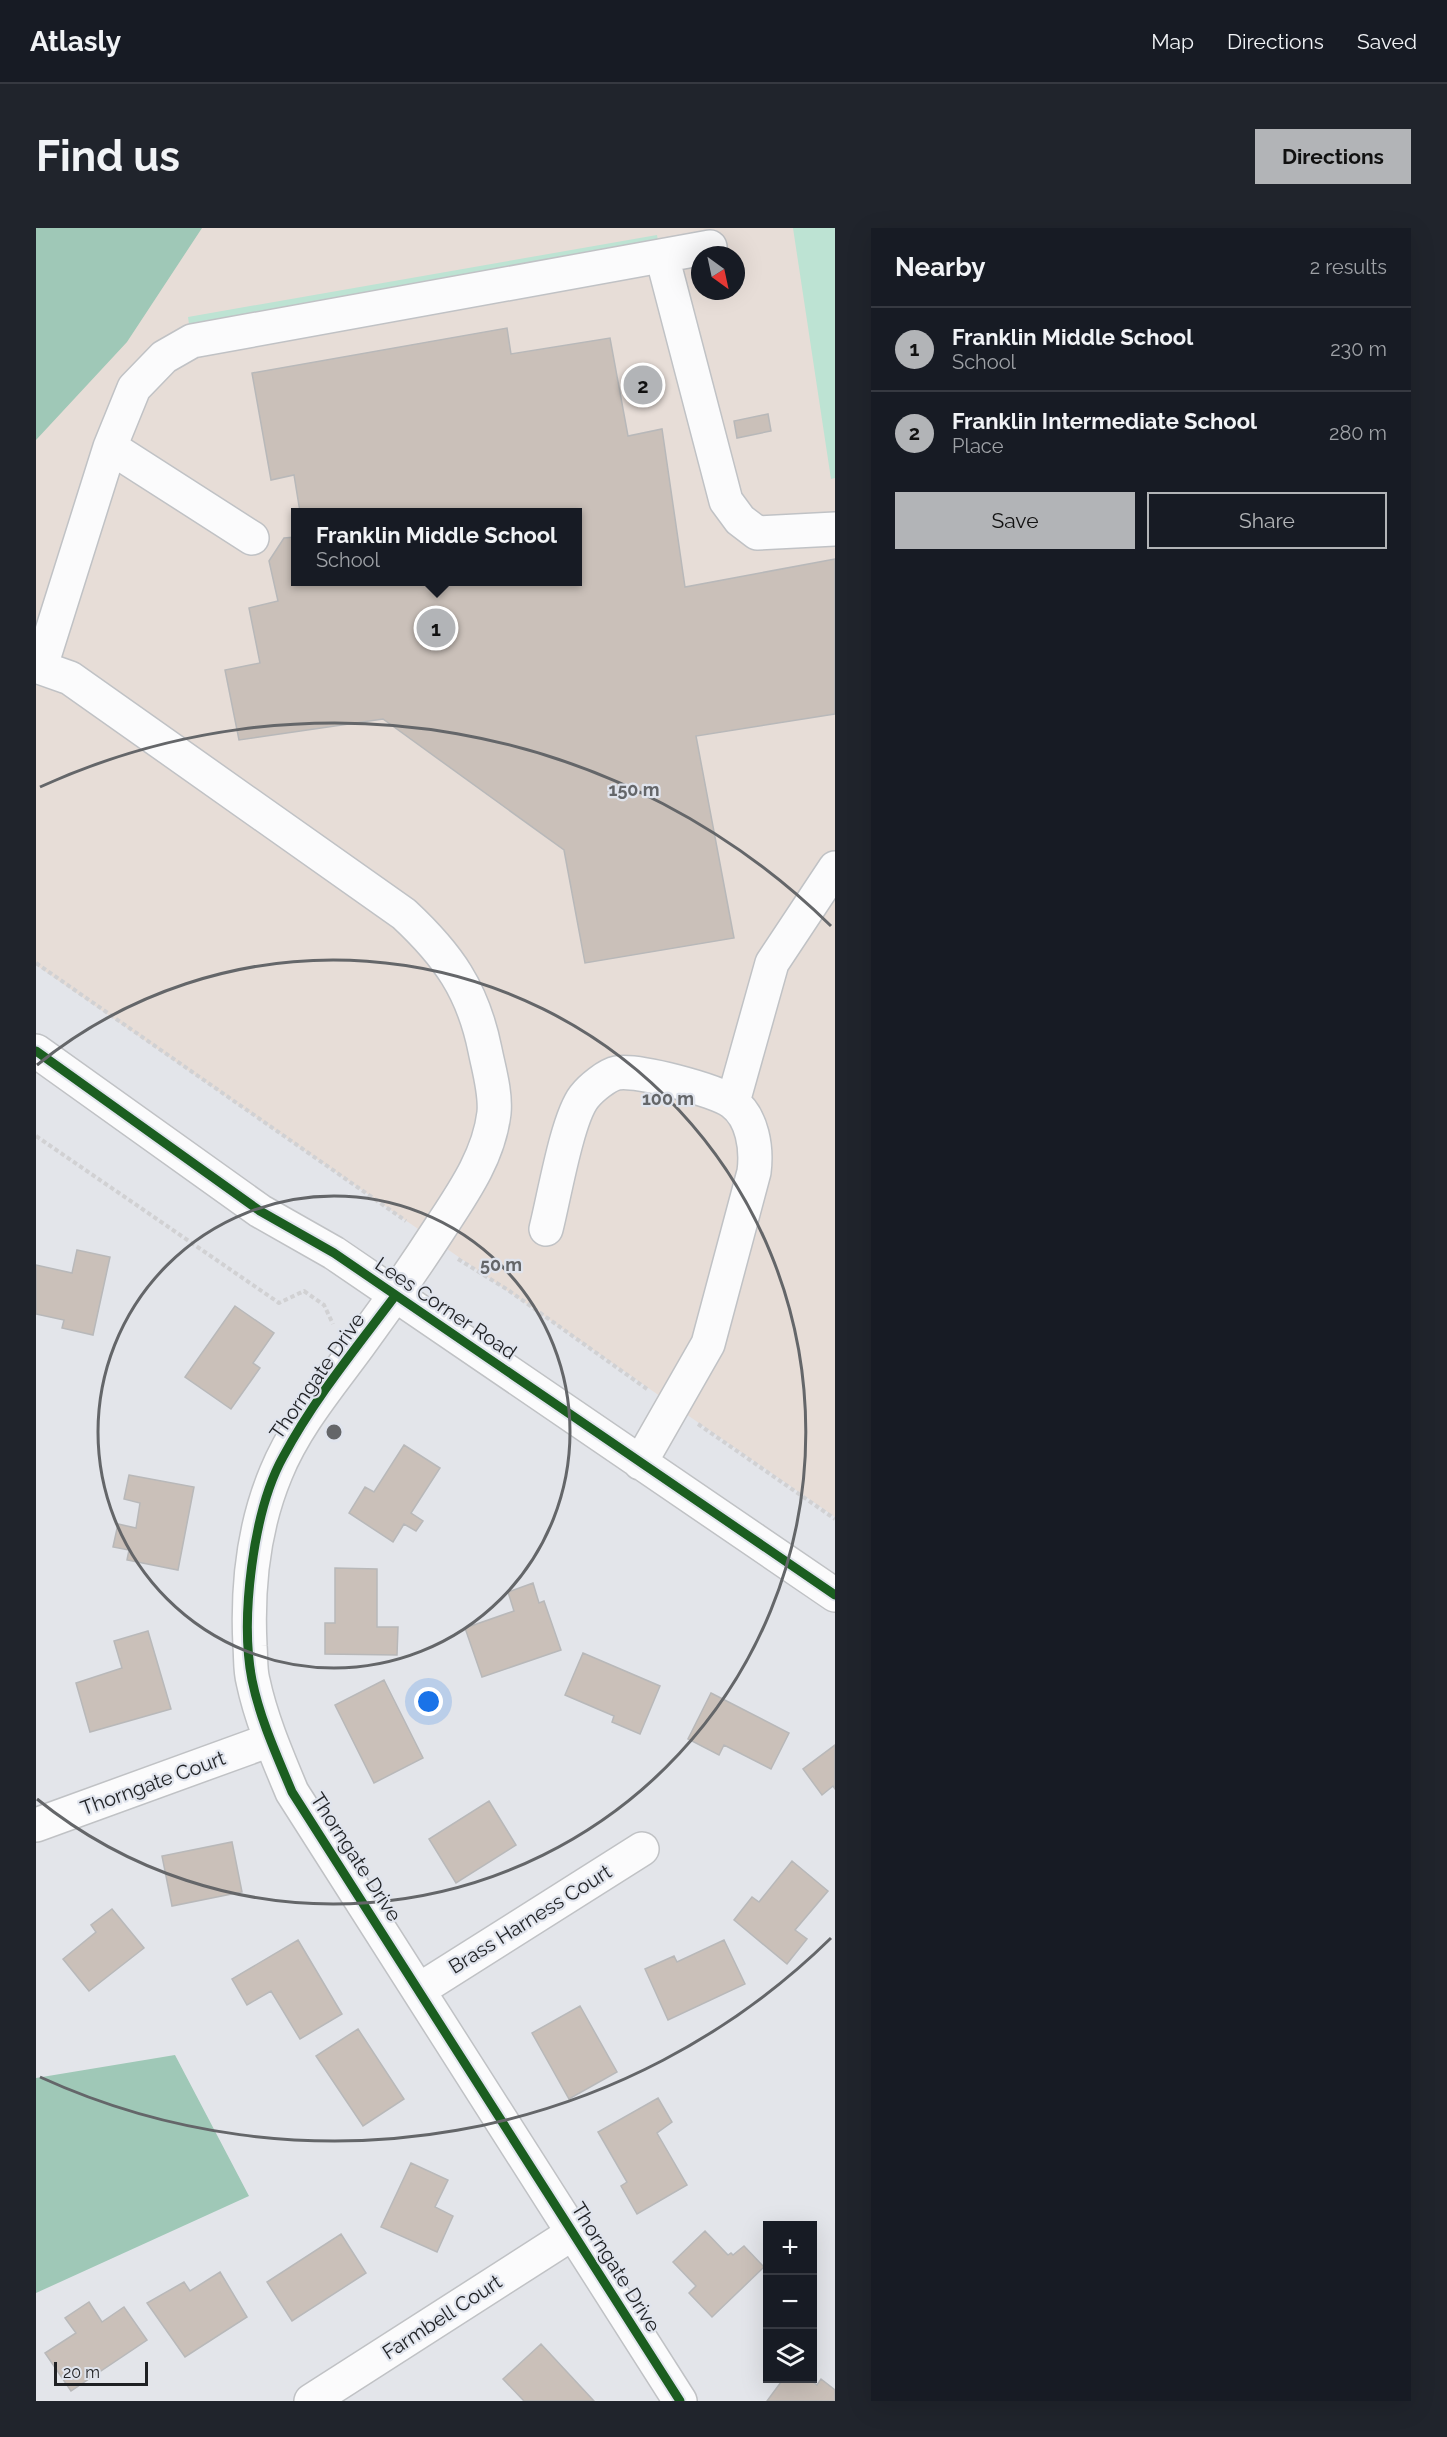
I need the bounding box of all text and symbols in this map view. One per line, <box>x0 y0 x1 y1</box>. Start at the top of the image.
text: Atlasly <box>30 25 121 58</box>
text: Map <box>1151 29 1194 54</box>
text: Directions <box>1227 29 1324 54</box>
text: Saved <box>1357 29 1417 54</box>
button: Directions <box>1255 129 1411 184</box>
text: Find us <box>36 132 180 181</box>
north arrow <box>691 246 745 300</box>
text: Nearby <box>895 252 985 282</box>
text: 2 results <box>1310 255 1387 279</box>
text: Franklin Middle School <box>952 324 1193 350</box>
text: 1 <box>910 337 919 361</box>
text: 230 m <box>1330 337 1387 361</box>
text: School <box>952 350 1016 374</box>
pin: 2 <box>624 362 662 408</box>
text: Franklin Intermediate School <box>952 408 1257 434</box>
text: 2 <box>909 421 920 445</box>
text: 280 m <box>1329 421 1387 445</box>
text: Place <box>952 434 1003 458</box>
button: Save <box>895 492 1135 549</box>
button: Share <box>1147 492 1387 549</box>
popup <box>291 508 582 586</box>
text: Franklin Middle School <box>316 522 557 548</box>
text: School <box>316 548 380 572</box>
pin: 1 <box>416 606 456 650</box>
text: 150 m <box>609 779 660 800</box>
text: 100 m <box>642 1088 694 1109</box>
street label: Lees Corner Road <box>371 1252 521 1364</box>
text: 50 m <box>480 1254 522 1275</box>
street label: Thorngate Drive <box>265 1308 370 1444</box>
centre of rings <box>324 1422 344 1442</box>
your location <box>414 1687 443 1716</box>
street label: Thorngate Court <box>77 1746 229 1820</box>
street label: Thorngate Drive <box>305 1788 407 1926</box>
street label: Brass Harness Court <box>444 1859 616 1979</box>
street label: Thorngate Drive <box>566 2198 666 2337</box>
map controls <box>763 2221 817 2383</box>
button: + <box>763 2221 817 2275</box>
street label: Farmbell Court <box>378 2269 506 2364</box>
button: − <box>763 2275 817 2329</box>
button: layers <box>763 2329 817 2383</box>
scale bar <box>54 2359 148 2386</box>
text: 20 m <box>63 2363 100 2382</box>

